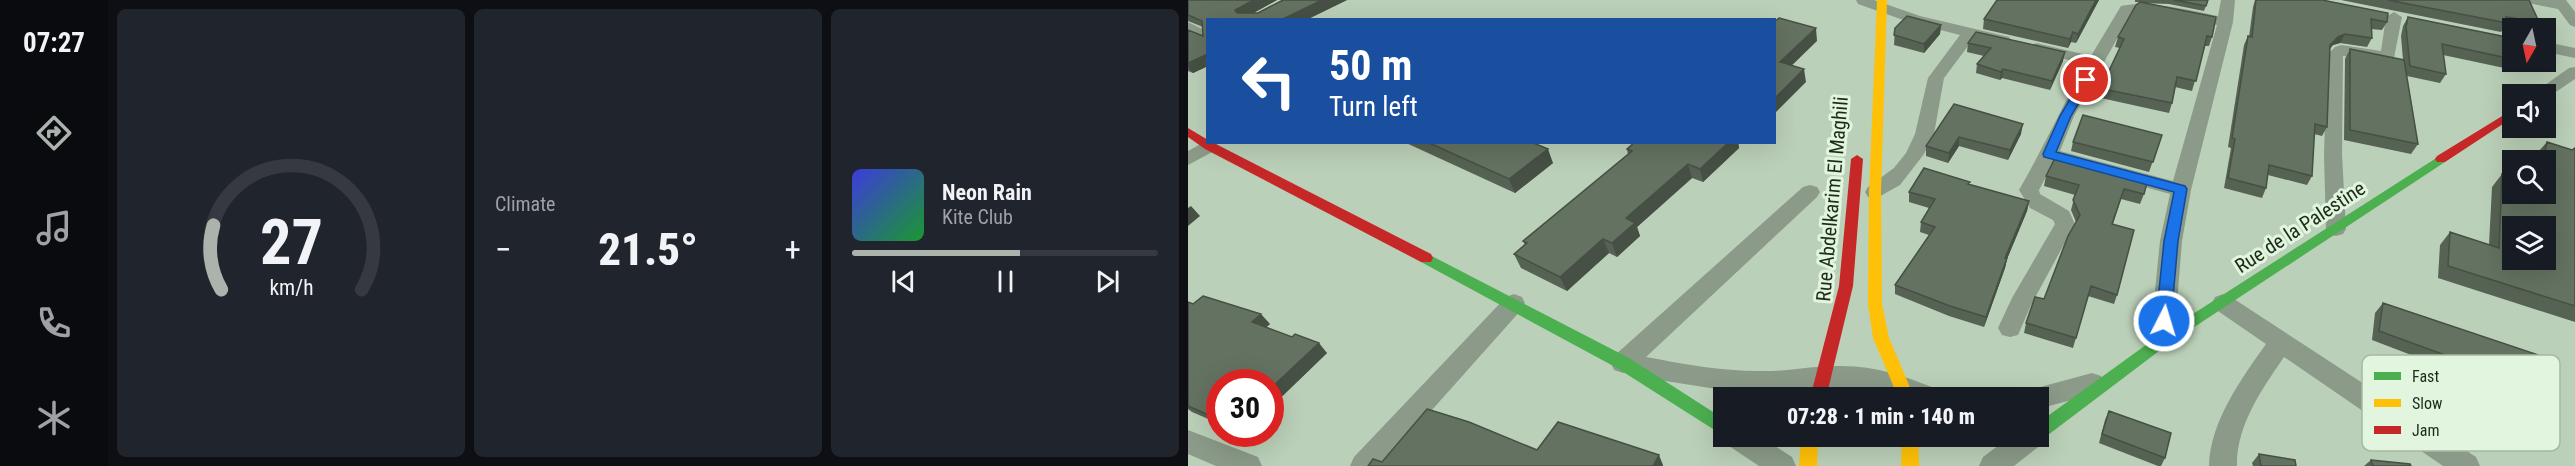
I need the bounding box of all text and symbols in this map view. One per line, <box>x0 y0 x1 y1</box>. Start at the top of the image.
north arrow <box>2502 18 2556 72</box>
map controls <box>2502 18 2556 270</box>
text: 07:27 <box>23 27 85 59</box>
text: 50 m <box>1329 41 1412 90</box>
icon: left <box>1230 42 1308 120</box>
pin <box>2060 54 2111 105</box>
icon: arrive <box>2069 63 2102 96</box>
button: sound <box>2502 84 2556 138</box>
text: Turn left <box>1329 91 1418 123</box>
street label: Rue Abdelkarim El Maghili <box>1811 96 1853 302</box>
icon: directions <box>33 112 75 154</box>
button: search <box>2502 150 2556 204</box>
street label: Rue de la Palestine <box>2231 176 2369 278</box>
text: Neon Rain <box>942 180 1032 205</box>
text: Climate <box>495 192 555 216</box>
text: Kite Club <box>942 205 1013 229</box>
text: 27 <box>259 206 323 279</box>
icon: music <box>33 207 75 249</box>
button: layers <box>2502 216 2556 270</box>
text: 21.5° <box>598 223 698 276</box>
text: − <box>495 230 512 269</box>
text: + <box>785 230 801 269</box>
icon: previous <box>887 265 920 298</box>
icon: pause <box>989 265 1022 298</box>
icon: next <box>1091 265 1124 298</box>
text: km/h <box>269 275 313 300</box>
position arrow <box>2132 289 2196 353</box>
icon: phone <box>33 302 75 344</box>
legend <box>2362 355 2560 451</box>
text: Fast <box>2412 367 2439 386</box>
speed limit sign: 30 <box>1206 369 1284 447</box>
text: Slow <box>2412 394 2442 413</box>
icon: climate <box>33 397 75 439</box>
text: 07:28 · 1 min · 140 m <box>1787 404 1975 429</box>
text: Jam <box>2412 421 2439 440</box>

